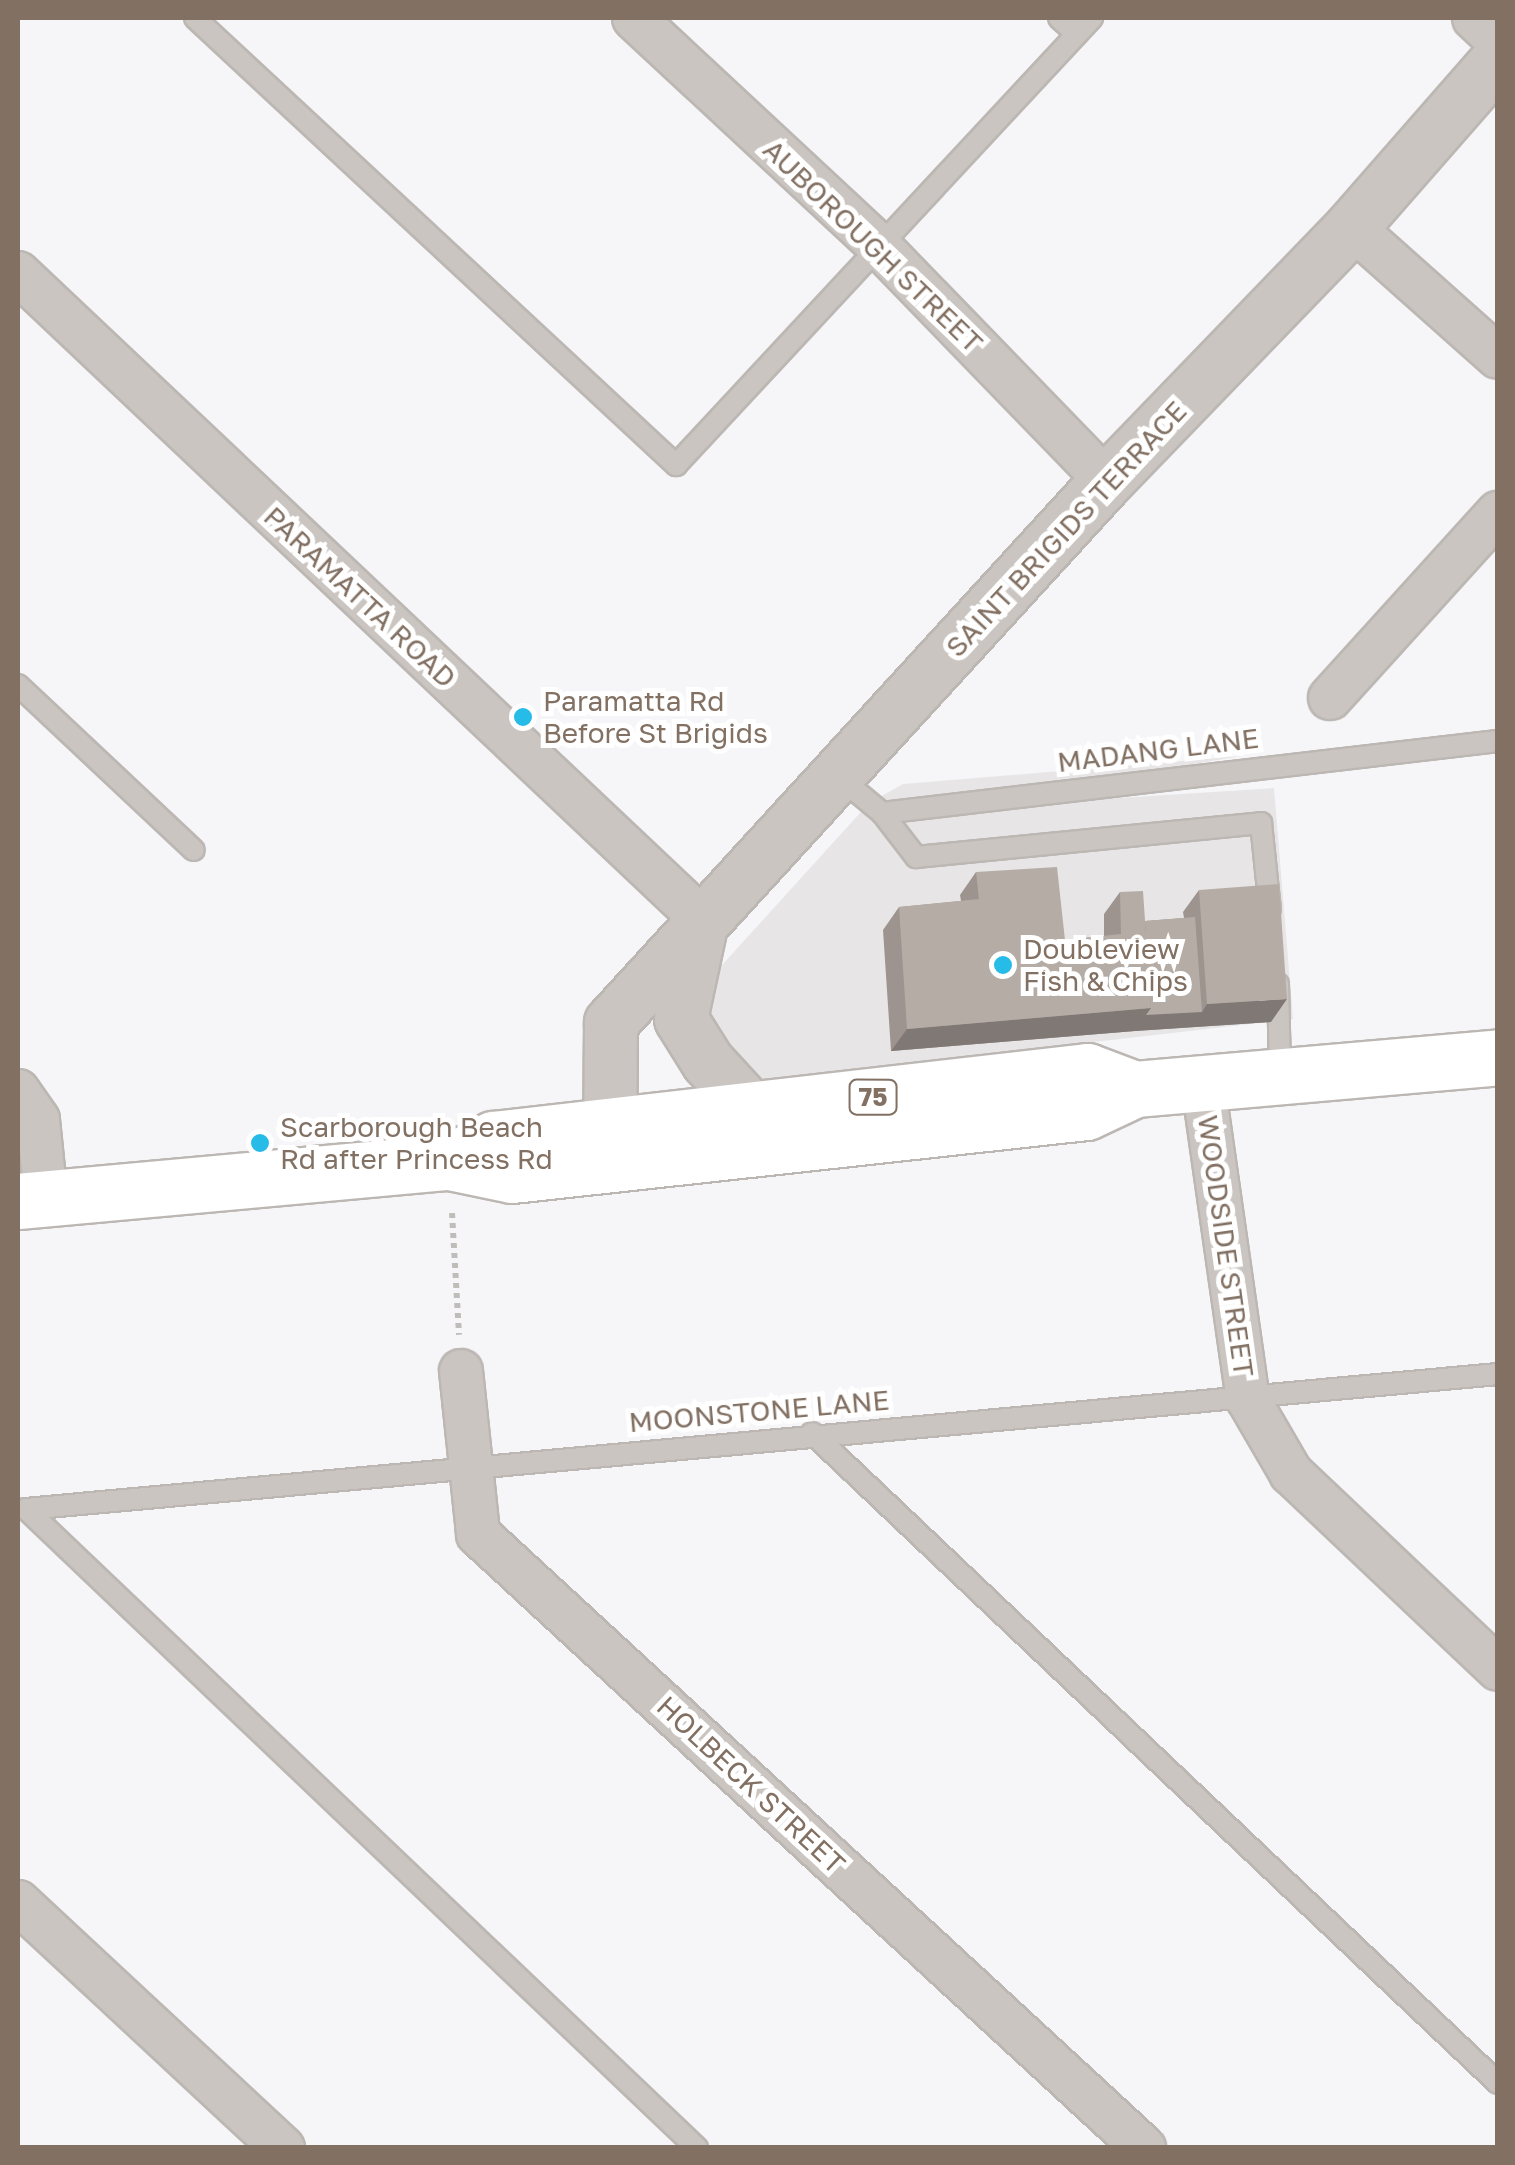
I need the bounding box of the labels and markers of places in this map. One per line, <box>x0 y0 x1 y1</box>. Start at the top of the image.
place label: Paramatta Rd Before St Brigids <box>543 684 768 750</box>
marker: Paramatta Rd Before St Brigids <box>512 706 534 728</box>
place label: Doubleview Fish & Chips <box>1023 932 1188 998</box>
marker: Doubleview Fish & Chips <box>992 954 1014 976</box>
place label: Scarborough Beach Rd after Princess Rd <box>280 1110 553 1176</box>
marker: Scarborough Beach Rd after Princess Rd <box>249 1132 271 1154</box>

